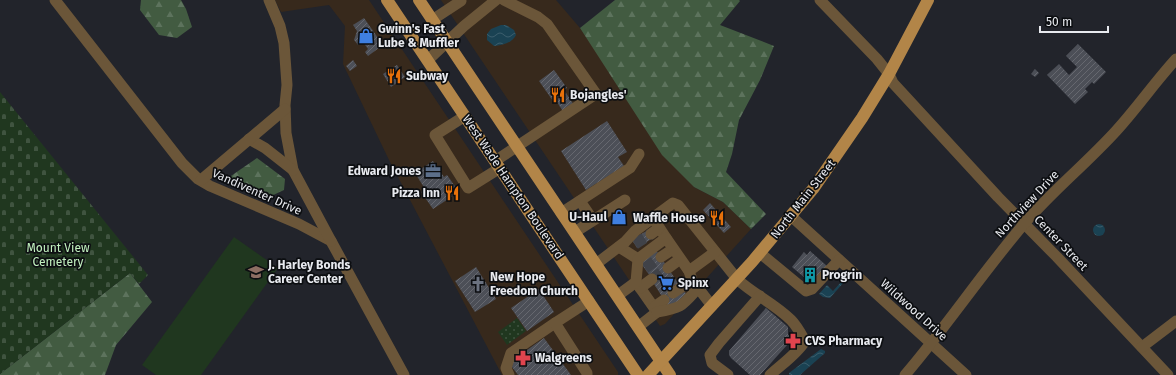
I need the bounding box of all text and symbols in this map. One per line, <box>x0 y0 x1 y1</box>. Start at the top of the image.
scale bar <box>1040 8 1108 34</box>
text: 50 m <box>1046 15 1072 29</box>
place label: Gwinn's Fast Lube & Muffler <box>378 22 459 50</box>
shop icon: Gwinn's Fast Lube & Muffler <box>357 27 375 45</box>
restaurant icon: Subway <box>385 67 403 85</box>
place label: Subway <box>406 69 449 83</box>
restaurant icon: Bojangles' <box>549 86 567 104</box>
place label: Bojangles' <box>570 88 627 102</box>
street label: West Wade Hampton Boulevard <box>459 112 567 262</box>
street label: North Main Street <box>768 156 839 241</box>
office icon: Edward Jones <box>424 162 442 180</box>
place label: Edward Jones <box>348 164 421 178</box>
street label: Vandiventer Drive <box>210 166 304 218</box>
street label: Northview Drive <box>992 167 1062 241</box>
restaurant icon: Pizza Inn <box>443 184 461 202</box>
place label: Pizza Inn <box>392 186 440 200</box>
shop icon: U-Haul <box>610 208 628 226</box>
restaurant icon: Waffle House <box>708 209 726 227</box>
place label: U-Haul <box>569 210 607 224</box>
place label: Waffle House <box>633 211 705 225</box>
street label: Center Street <box>1031 213 1091 274</box>
park label: Mount View Cemetery <box>26 241 90 269</box>
place label: J. Harley Bonds Career Center <box>267 258 351 286</box>
school or university icon: J. Harley Bonds Career Center <box>247 263 265 281</box>
building icon: Progrin <box>801 266 819 284</box>
place label: Progrin <box>822 268 862 282</box>
place label: New Hope Freedom Church <box>490 270 578 298</box>
supermarket icon: Spinx <box>657 274 675 292</box>
church icon: New Hope Freedom Church <box>469 275 487 293</box>
place label: Spinx <box>678 276 709 290</box>
street label: Wildwood Drive <box>878 276 950 344</box>
pharmacy icon: CVS Pharmacy <box>784 332 802 350</box>
place label: CVS Pharmacy <box>805 334 883 348</box>
pharmacy icon: Walgreens <box>514 349 532 367</box>
place label: Walgreens <box>535 351 592 365</box>

